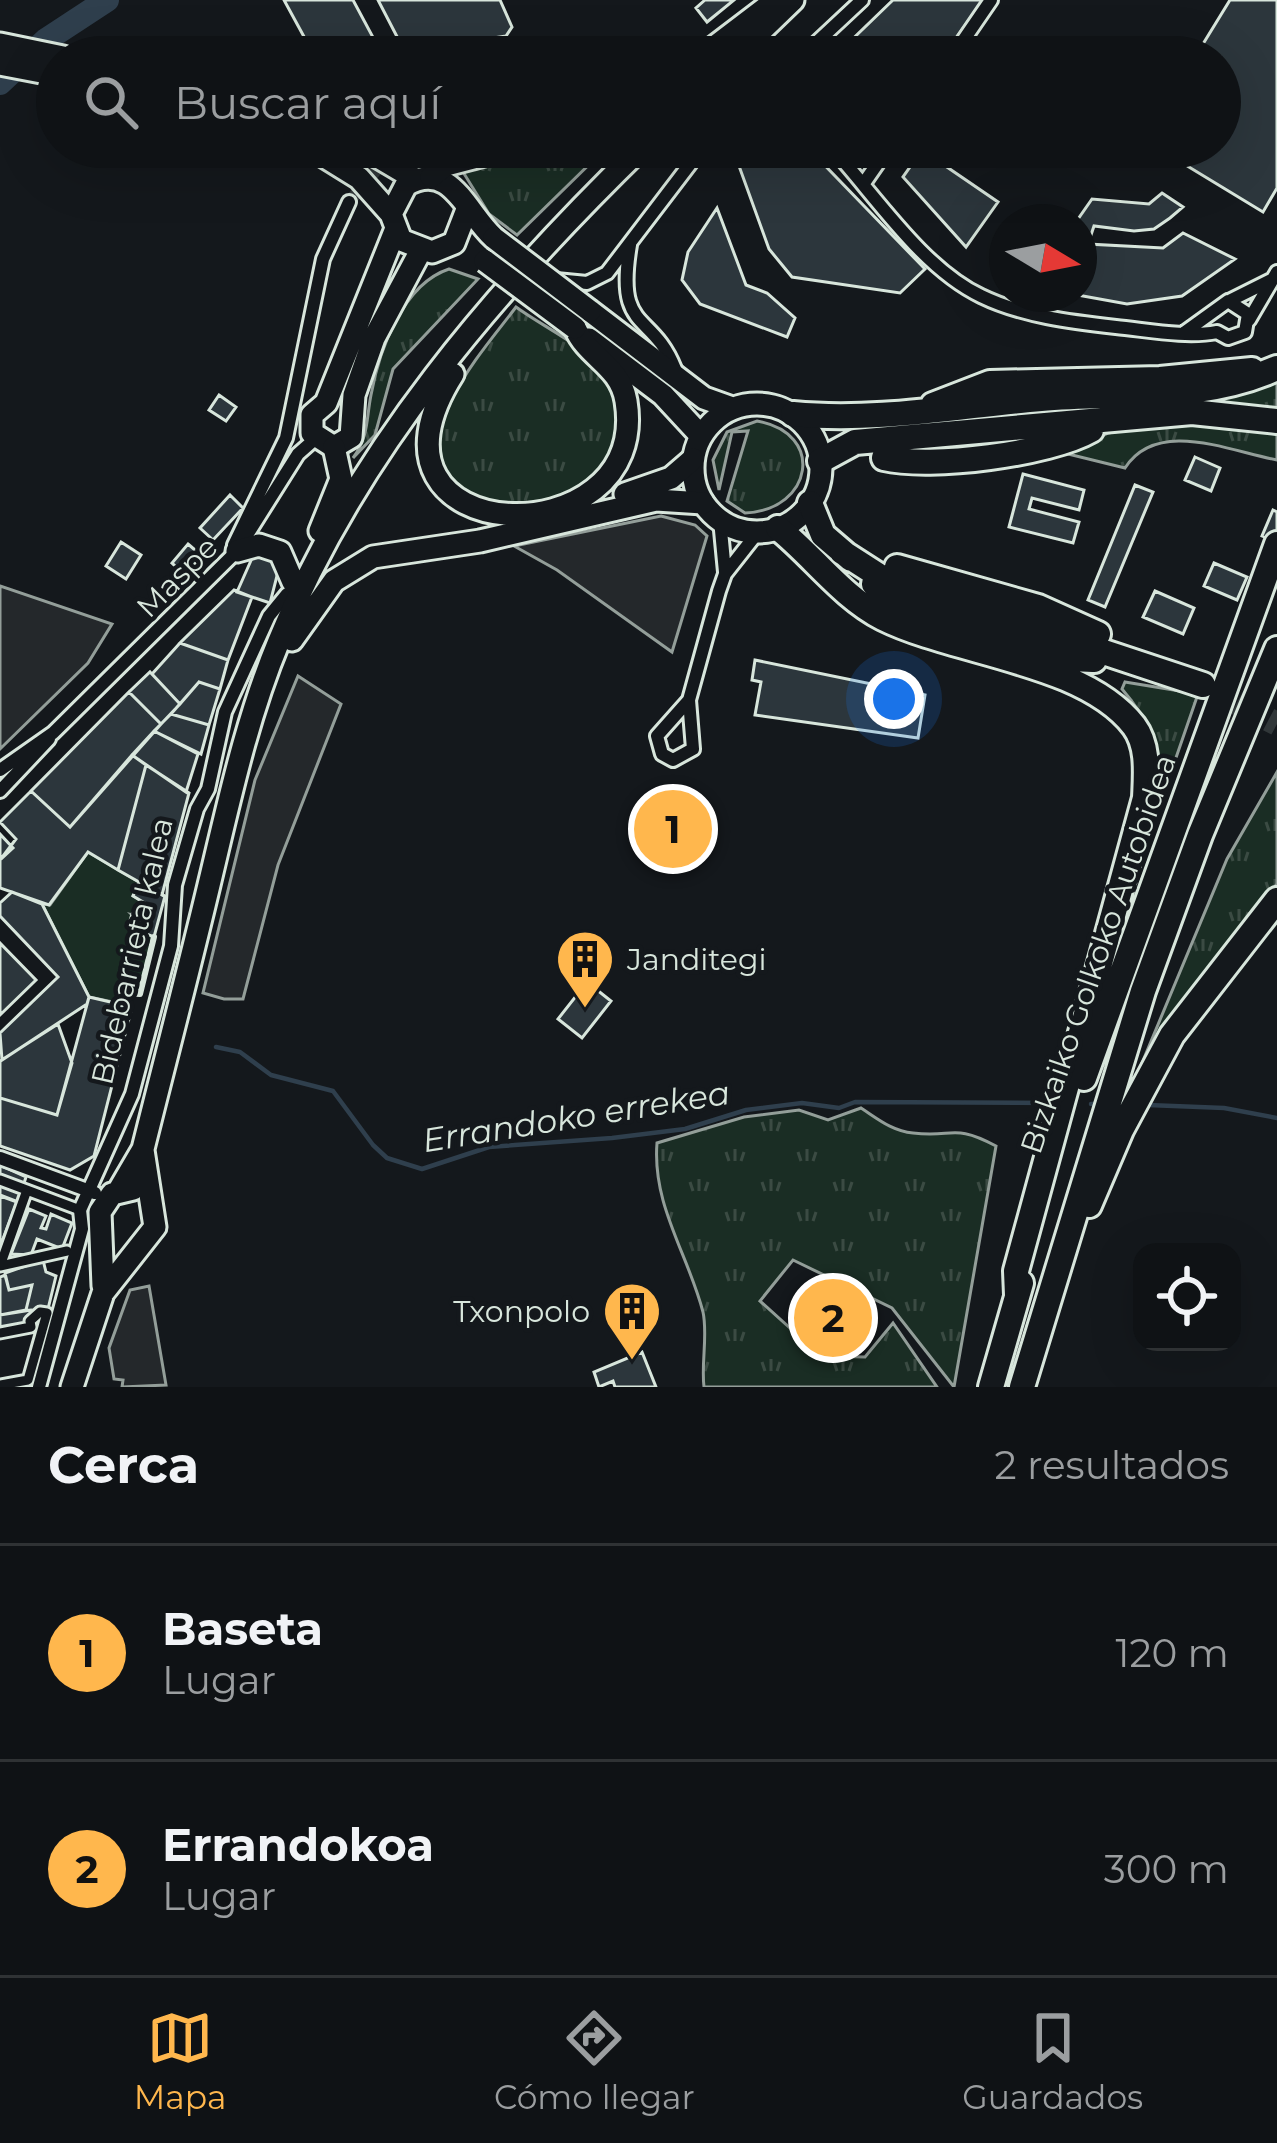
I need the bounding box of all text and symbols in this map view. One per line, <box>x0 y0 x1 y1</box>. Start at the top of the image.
search box <box>36 36 1241 168</box>
icon: search <box>78 69 144 135</box>
text: Buscar aquí <box>174 75 441 130</box>
north arrow <box>989 204 1097 312</box>
street label: Maspe <box>129 529 225 625</box>
your location <box>864 669 924 729</box>
street label: Bizkaiko Golkoko Autobidea <box>1012 750 1184 1158</box>
pin: 1 <box>634 784 712 874</box>
street label: Bidebarrieta kalea <box>83 814 181 1088</box>
building icon: Janditegi <box>554 928 616 1010</box>
place label: Janditegi <box>626 941 767 978</box>
water label: Errandoko errekea <box>419 1072 733 1160</box>
map controls <box>1133 1243 1241 1351</box>
button: locate <box>1133 1243 1241 1351</box>
pin: 2 <box>794 1273 872 1363</box>
building icon: Txonpolo <box>601 1280 663 1362</box>
place label: Txonpolo <box>453 1293 590 1330</box>
text: Cerca <box>48 1434 199 1496</box>
text: 2 resultados <box>995 1441 1229 1489</box>
text: Baseta <box>162 1601 323 1656</box>
text: 1 <box>79 1629 95 1677</box>
text: 120 m <box>1115 1629 1229 1677</box>
text: Lugar <box>162 1656 276 1704</box>
text: Errandokoa <box>162 1817 434 1872</box>
text: 2 <box>75 1845 99 1893</box>
text: 300 m <box>1104 1845 1229 1893</box>
text: Lugar <box>162 1872 276 1920</box>
tab: Mapa <box>134 2005 226 2117</box>
tab: Cómo llegar <box>494 2005 695 2117</box>
tab: Guardados <box>962 2005 1143 2117</box>

